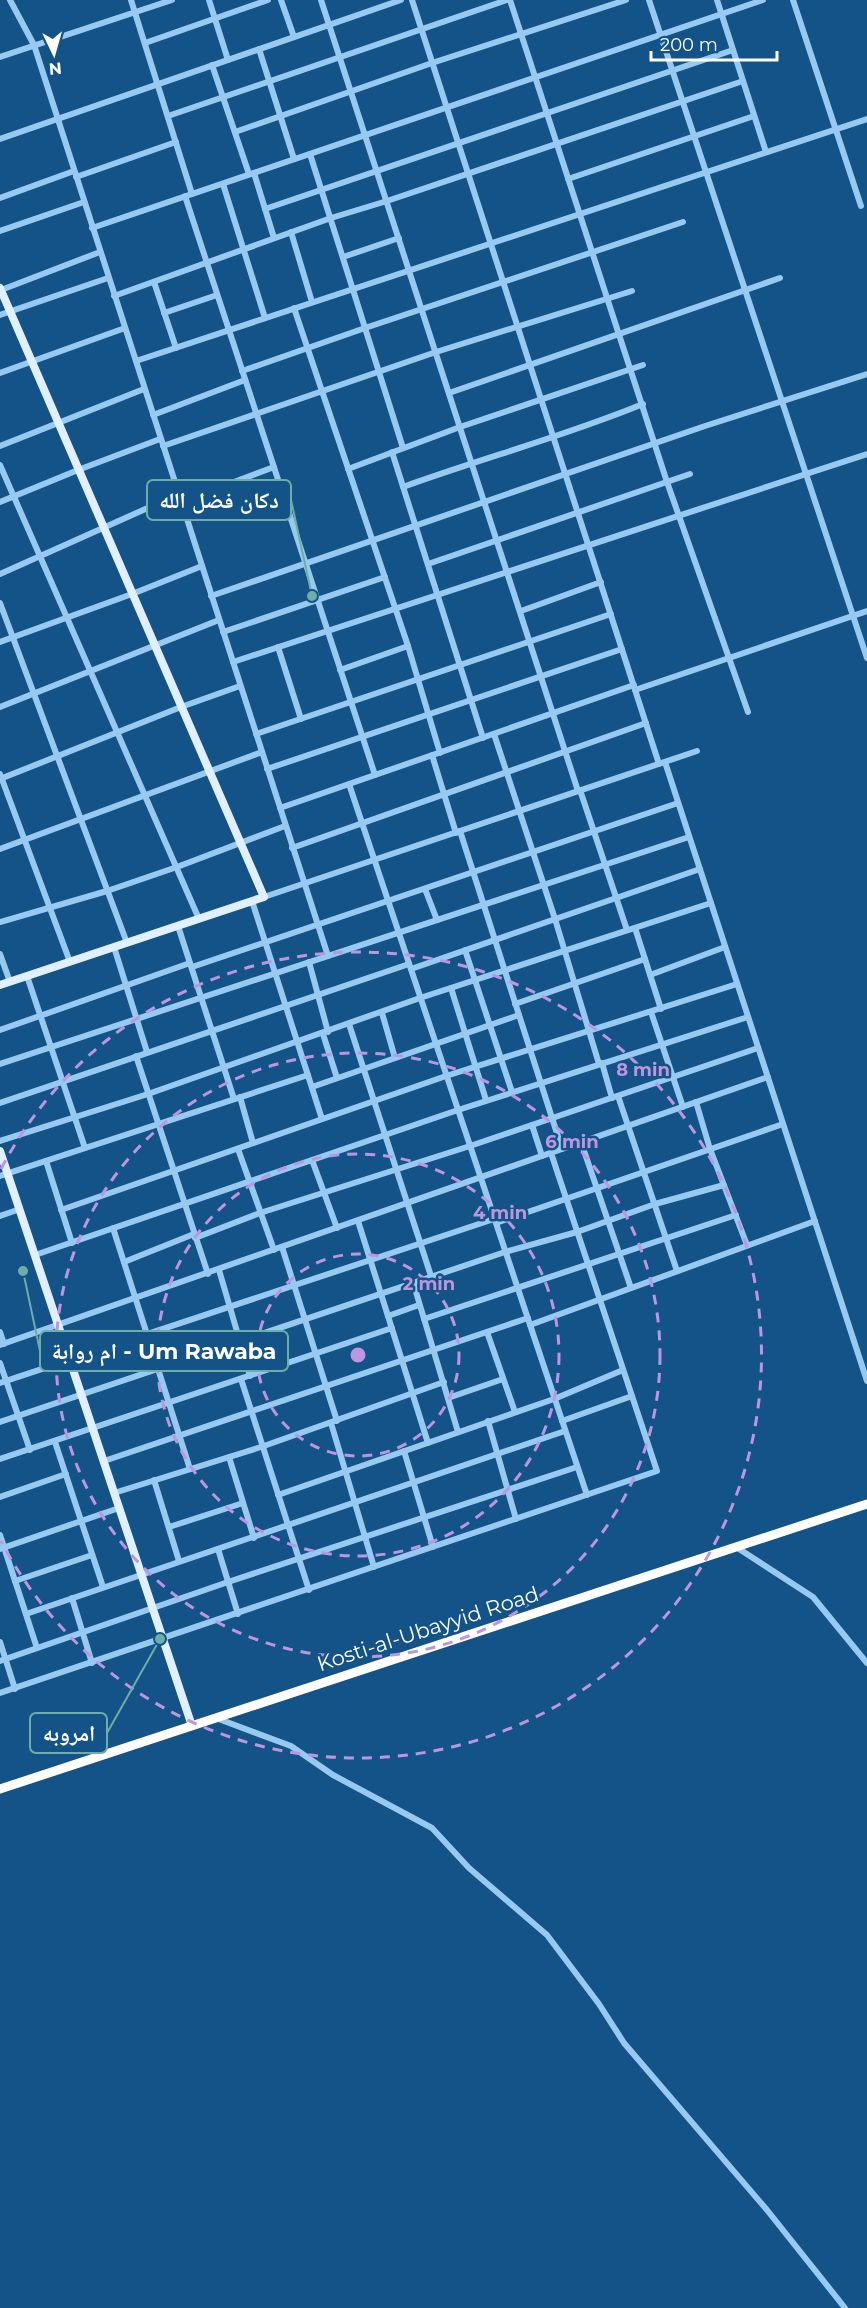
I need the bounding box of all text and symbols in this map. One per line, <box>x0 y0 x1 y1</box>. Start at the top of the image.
north arrow <box>24 24 84 84</box>
scale bar <box>651 24 777 62</box>
text: 200 m <box>660 34 718 56</box>
text: N <box>48 58 63 78</box>
callout: دكان فضل الله <box>147 480 291 520</box>
text: دكان فضل الله <box>159 487 279 514</box>
text: 8 min <box>616 1059 670 1081</box>
text: 6 min <box>545 1131 599 1153</box>
text: 4 min <box>473 1202 527 1224</box>
text: 2 min <box>403 1273 455 1295</box>
callout: ام روابة - Um Rawaba <box>40 1331 288 1371</box>
text: ام روابة - Um Rawaba <box>52 1338 276 1367</box>
centre of rings <box>348 1345 368 1365</box>
street label: Kosti-al-Ubayyid Road <box>314 1581 542 1676</box>
callout: امروبه <box>30 1713 107 1753</box>
text: امروبه <box>43 1720 95 1747</box>

